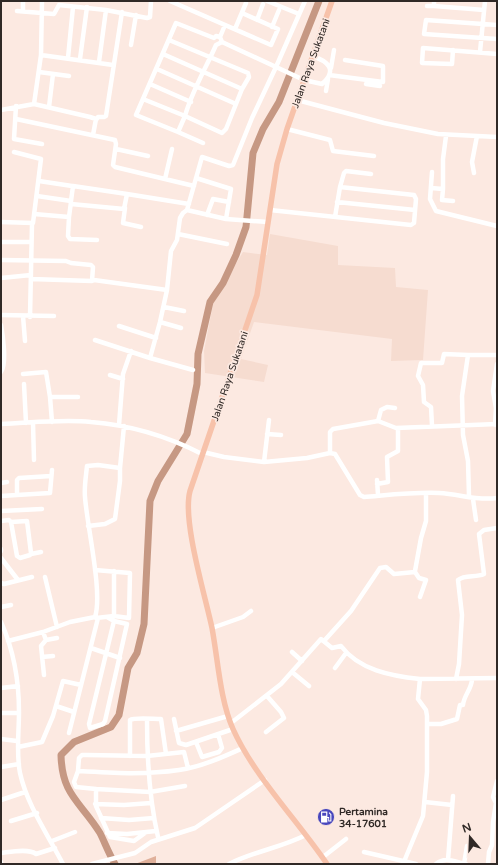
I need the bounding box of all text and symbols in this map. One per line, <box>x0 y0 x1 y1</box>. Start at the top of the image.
street label: Jalan Raya Sukatani <box>289 17 333 110</box>
street label: Jalan Raya Sukatani <box>209 330 251 423</box>
place label: Pertamina 34-17601 <box>339 806 388 830</box>
fuel station icon: Pertamina 34-17601 <box>316 807 336 827</box>
north arrow <box>450 817 490 857</box>
text: N <box>461 820 473 836</box>

